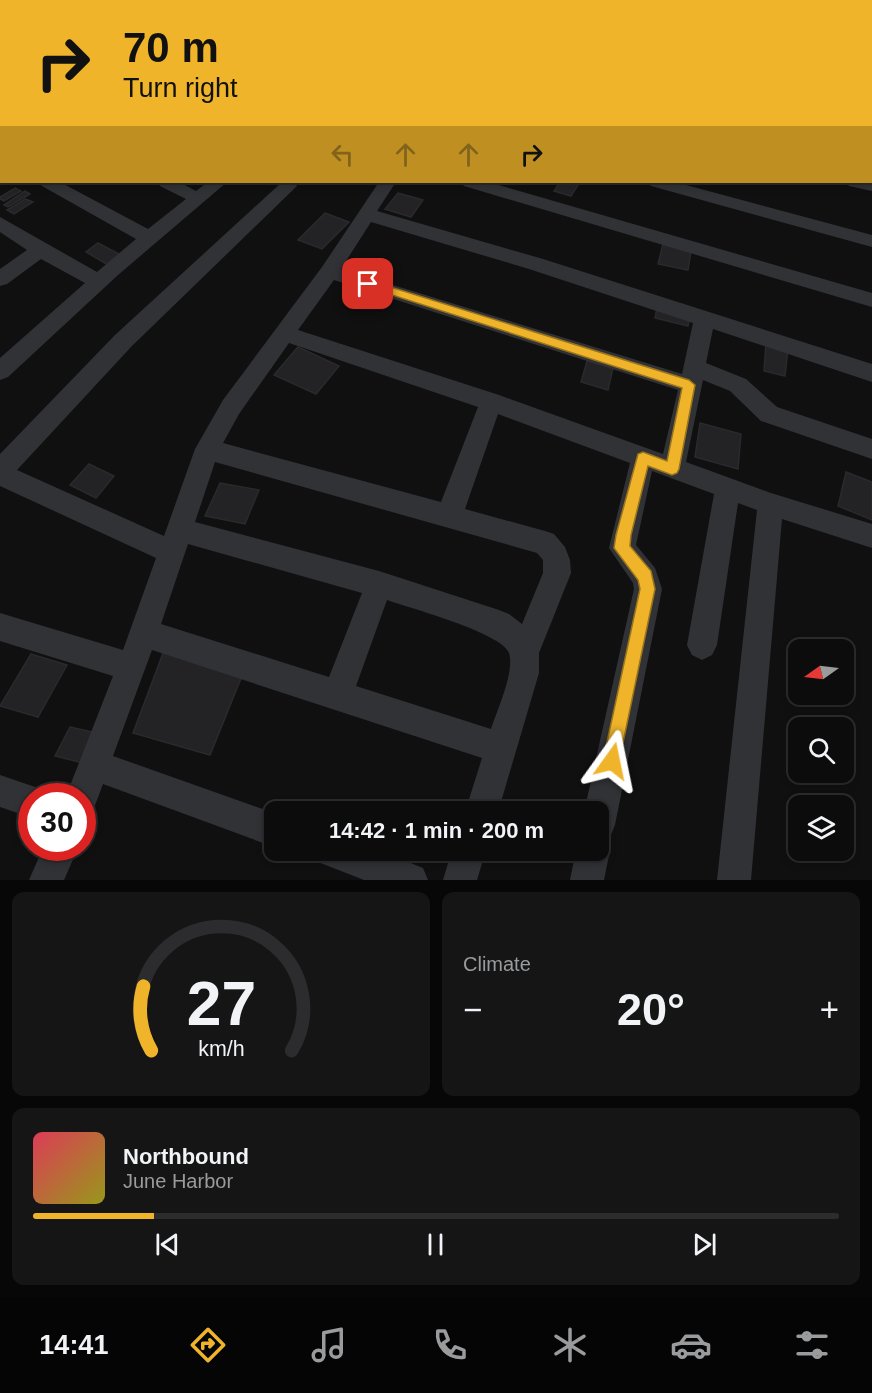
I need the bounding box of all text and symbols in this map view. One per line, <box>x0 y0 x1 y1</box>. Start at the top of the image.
icon: right <box>24 24 102 102</box>
text: 70 m <box>123 24 219 71</box>
text: Turn right <box>123 73 238 103</box>
icon: left <box>326 138 359 171</box>
icon: ahead <box>389 138 422 171</box>
icon: ahead <box>452 138 485 171</box>
icon: right <box>515 138 548 171</box>
pin <box>342 258 393 309</box>
icon: arrive <box>351 267 384 300</box>
north arrow <box>788 639 854 705</box>
map controls <box>788 639 854 861</box>
button: search <box>788 717 854 783</box>
position arrow <box>580 729 644 793</box>
speed limit sign: 30 <box>18 783 96 861</box>
button: layers <box>788 795 854 861</box>
text: 14:42 · 1 min · 200 m <box>329 818 544 843</box>
text: Climate <box>463 953 531 975</box>
text: 27 <box>186 969 256 1038</box>
text: 20° <box>617 984 685 1035</box>
text: − <box>463 991 482 1028</box>
text: + <box>820 991 839 1028</box>
text: km/h <box>198 1037 244 1061</box>
text: Northbound <box>123 1144 249 1169</box>
text: June Harbor <box>123 1170 233 1192</box>
icon: previous <box>151 1228 184 1261</box>
icon: pause <box>419 1228 452 1261</box>
icon: next <box>688 1228 721 1261</box>
icon: directions <box>187 1324 229 1366</box>
icon: music <box>308 1324 350 1366</box>
icon: phone <box>429 1324 471 1366</box>
icon: climate <box>549 1324 591 1366</box>
icon: car <box>670 1324 712 1366</box>
icon: filters <box>791 1324 833 1366</box>
text: 14:41 <box>39 1330 108 1360</box>

